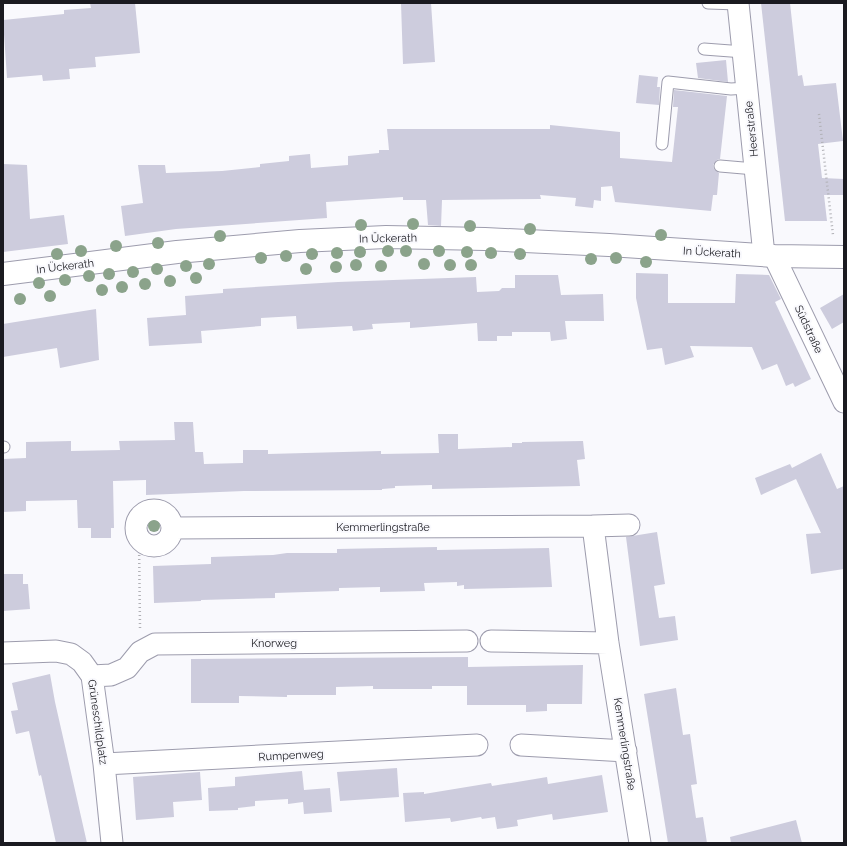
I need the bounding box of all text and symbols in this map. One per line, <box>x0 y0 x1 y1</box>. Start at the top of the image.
street label: Heerstraße <box>742 100 761 158</box>
street label: In Ückerath <box>359 231 417 246</box>
street label: In Ückerath <box>683 244 741 261</box>
street label: In Ückerath <box>35 257 95 276</box>
street label: Südstraße <box>792 303 826 356</box>
street label: Kemmerlingstraße <box>336 521 430 534</box>
street label: Knorweg <box>251 637 297 650</box>
street label: Grüneschildplatz <box>85 679 110 766</box>
street label: Kemmerlingstraße <box>611 697 638 792</box>
street label: Rumpenweg <box>258 747 324 764</box>

